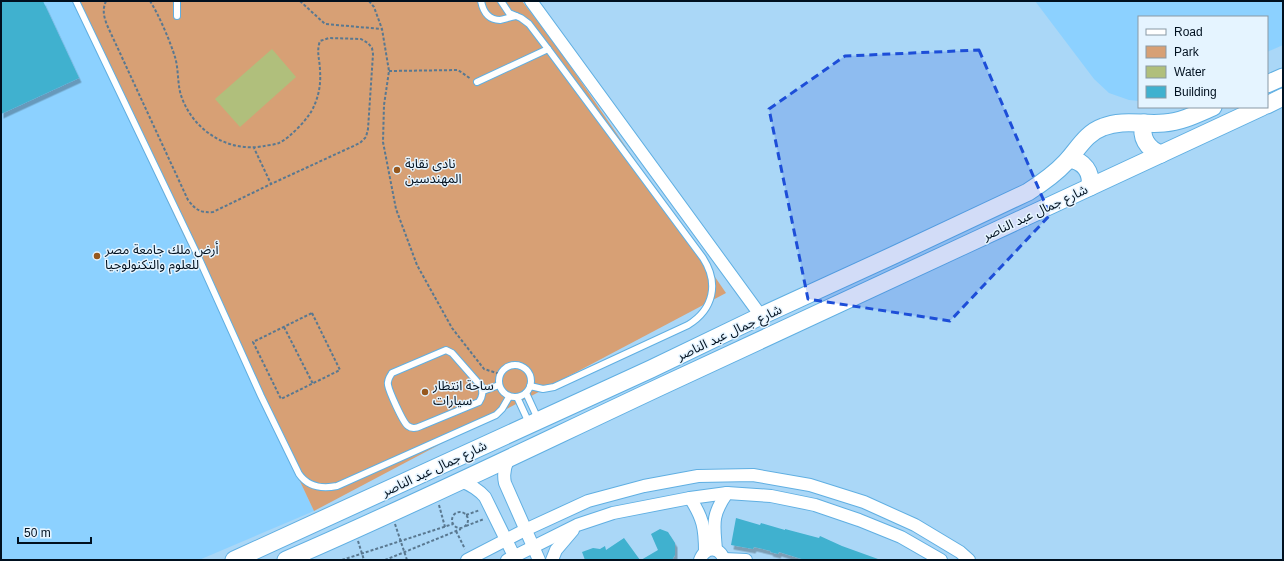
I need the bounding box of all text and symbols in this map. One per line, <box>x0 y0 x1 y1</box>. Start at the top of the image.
legend <box>1138 16 1268 108</box>
text: Road <box>1174 25 1203 39</box>
text: Park <box>1174 45 1200 59</box>
text: Water <box>1174 65 1206 79</box>
text: Building <box>1174 85 1217 99</box>
place label: نادى نقابة المهندسين <box>405 156 462 187</box>
marker: نادى نقابة المهندسين <box>392 165 402 175</box>
street label: شارع جمال عبد الناصر <box>980 182 1091 246</box>
place label: أرض ملك جامعة مصر للعلوم والتكنولوجيا <box>104 241 219 274</box>
marker: أرض ملك جامعة مصر للعلوم والتكنولوجيا <box>92 251 102 261</box>
street label: شارع جمال عبد الناصر <box>674 302 785 366</box>
place label: ساحة انتظار سيارات <box>432 378 494 408</box>
marker: ساحة انتظار سيارات <box>420 387 430 397</box>
street label: شارع جمال عبد الناصر <box>379 438 490 502</box>
scale bar <box>18 519 91 545</box>
text: 50 m <box>24 526 51 540</box>

